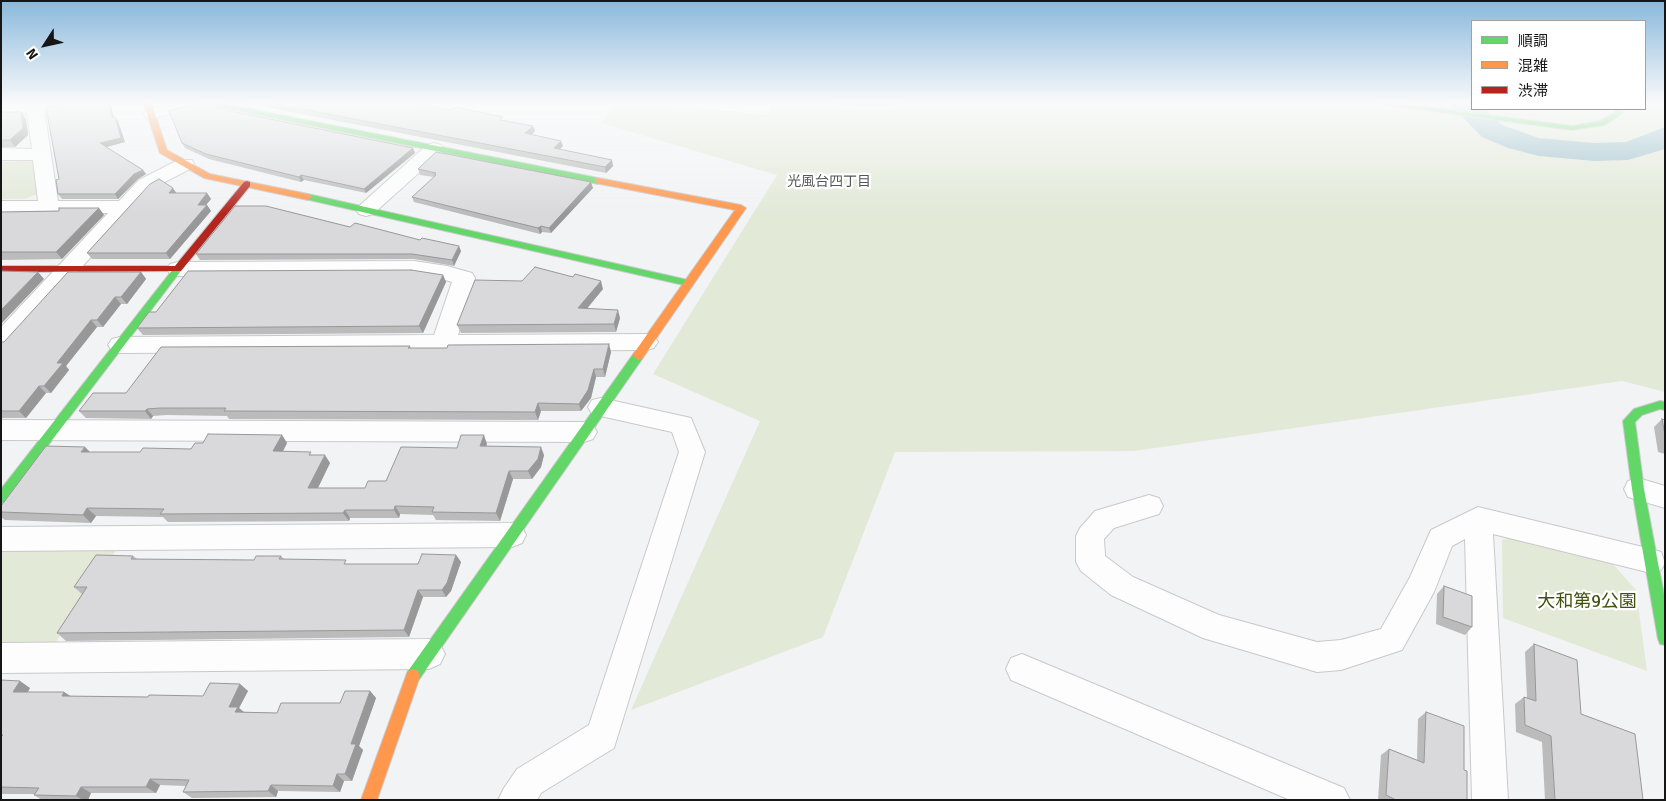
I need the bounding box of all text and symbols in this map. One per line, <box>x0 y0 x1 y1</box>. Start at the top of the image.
north arrow <box>20 20 70 70</box>
legend <box>1471 20 1646 110</box>
text: 順調 <box>1518 32 1548 50</box>
text: N <box>23 45 42 63</box>
text: 混雑 <box>1518 57 1548 75</box>
text: 渋滞 <box>1518 82 1548 100</box>
district label: 光風台四丁目 <box>787 174 871 190</box>
park label: 大和第9公園 <box>1537 591 1637 613</box>

